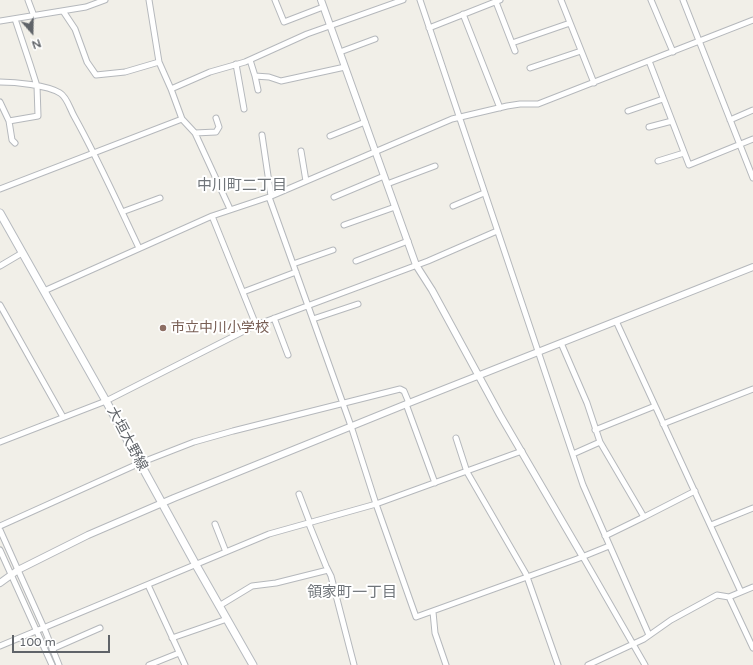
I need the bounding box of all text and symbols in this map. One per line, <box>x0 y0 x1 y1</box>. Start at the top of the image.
north arrow <box>12 12 52 52</box>
text: N <box>30 36 43 51</box>
district label: 中川町二丁目 <box>197 177 287 195</box>
place label: 市立中川小学校 <box>171 320 269 336</box>
marker: 市立中川小学校 <box>158 323 168 333</box>
street label: 大垣大野線 <box>103 404 151 474</box>
district label: 領家町一丁目 <box>307 584 397 602</box>
scale bar <box>14 627 112 653</box>
text: 100 m <box>19 635 56 649</box>

